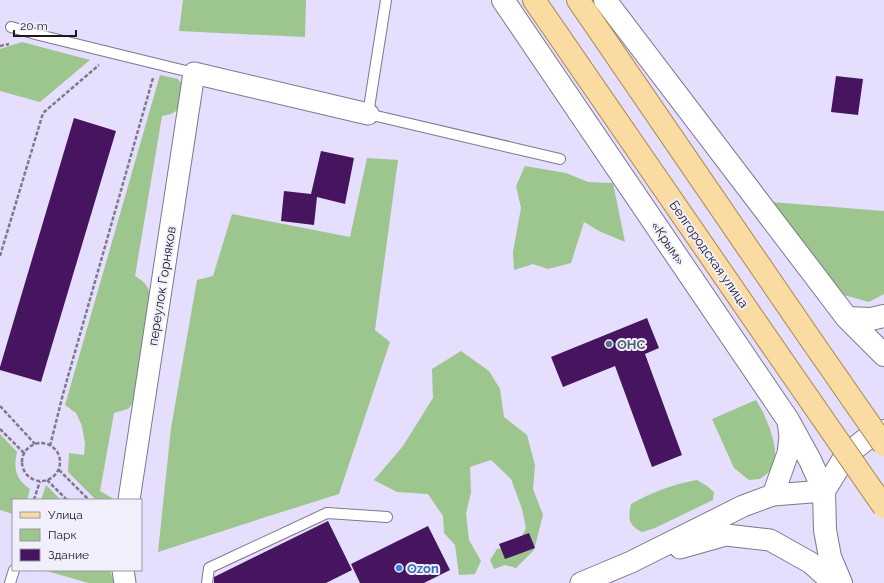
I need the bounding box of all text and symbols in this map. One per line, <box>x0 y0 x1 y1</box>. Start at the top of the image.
scale bar <box>14 12 76 38</box>
text: 20 m <box>20 19 48 33</box>
street label: Белгородская улица <box>666 198 752 310</box>
street label: «Крым» <box>648 218 688 268</box>
street label: переулок Горняков <box>145 225 179 347</box>
place label: ОНС <box>617 337 646 352</box>
marker: ОНС <box>604 339 614 349</box>
legend <box>12 499 142 571</box>
text: Улица <box>48 508 83 522</box>
text: Парк <box>48 528 77 542</box>
text: Здание <box>48 548 89 562</box>
place label: Ozon <box>407 561 439 576</box>
marker: Ozon <box>394 563 404 573</box>

